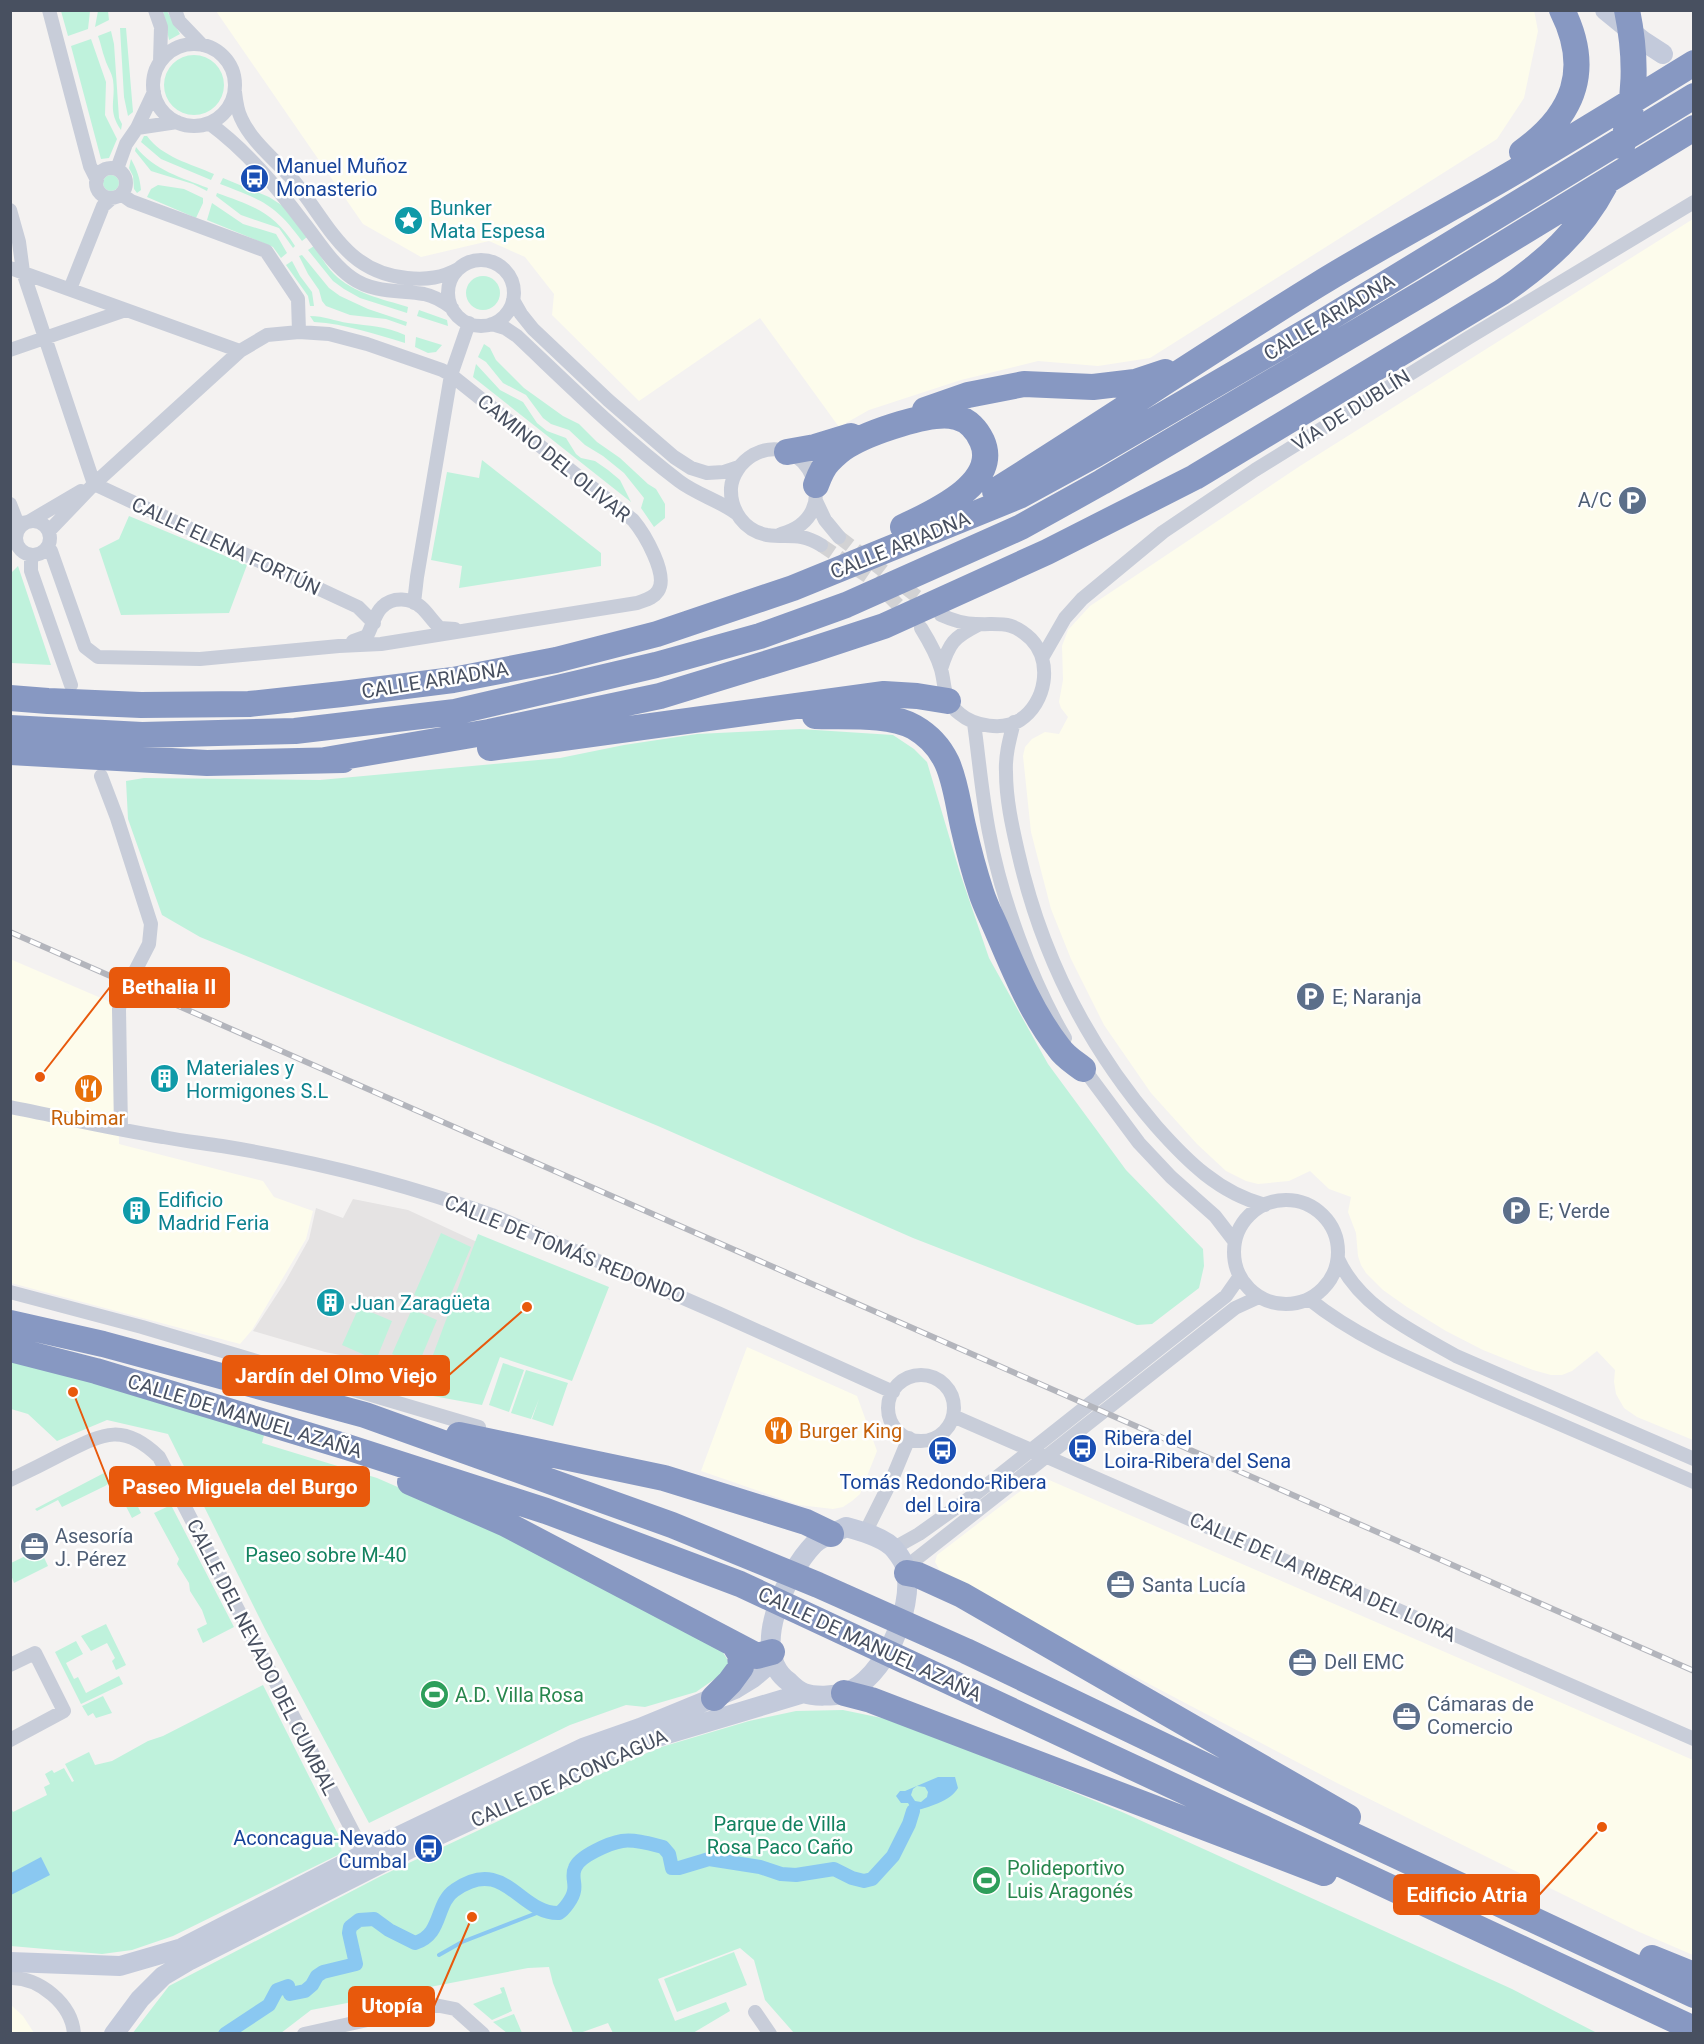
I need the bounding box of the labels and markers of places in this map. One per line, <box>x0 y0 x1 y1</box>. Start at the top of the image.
place label: Manuel Muñoz Monasterio <box>276 154 408 201</box>
bus stop icon: Manuel Muñoz Monasterio <box>239 162 271 194</box>
place label: Bunker Mata Espesa <box>430 196 545 243</box>
place icon: Bunker Mata Espesa <box>393 204 425 236</box>
parking icon: A/C <box>1617 484 1649 516</box>
place label: A/C <box>1578 488 1612 512</box>
callout: Bethalia II <box>110 968 229 1007</box>
parking icon: E; Naranja <box>1295 981 1327 1013</box>
place label: E; Naranja <box>1332 985 1422 1009</box>
place label: Materiales y Hormigones S.L <box>186 1056 329 1103</box>
building icon: Materiales y Hormigones S.L <box>149 1063 181 1095</box>
restaurant icon: Rubimar <box>72 1072 104 1104</box>
place label: Rubimar <box>51 1106 126 1130</box>
place label: Edificio Madrid Feria <box>158 1188 269 1235</box>
building icon: Edificio Madrid Feria <box>121 1195 153 1227</box>
parking icon: E; Verde <box>1501 1195 1533 1227</box>
place label: E; Verde <box>1538 1199 1610 1223</box>
building icon: Juan Zaragüeta <box>314 1287 346 1319</box>
place label: Juan Zaragüeta <box>351 1291 490 1315</box>
callout: Jardín del Olmo Viejo <box>223 1356 449 1395</box>
restaurant icon: Burger King <box>762 1415 794 1447</box>
place label: Burger King <box>799 1419 902 1443</box>
place label: Ribera del Loira-Ribera del Sena <box>1104 1426 1291 1473</box>
bus stop icon: Ribera del Loira-Ribera del Sena <box>1067 1433 1099 1465</box>
bus stop icon: Tomás Redondo-Ribera del Loira <box>927 1435 959 1467</box>
callout: Paseo Miguela del Burgo <box>110 1467 369 1506</box>
place label: Tomás Redondo-Ribera del Loira <box>839 1470 1047 1517</box>
place label: Asesoría J. Pérez <box>55 1524 133 1571</box>
office icon: Asesoría J. Pérez <box>18 1531 50 1563</box>
office icon: Santa Lucía <box>1105 1569 1137 1601</box>
place label: Santa Lucía <box>1142 1573 1246 1597</box>
office icon: Dell EMC <box>1287 1646 1319 1678</box>
place label: Dell EMC <box>1324 1650 1404 1674</box>
sports icon: A.D. Villa Rosa <box>418 1679 450 1711</box>
place label: A.D. Villa Rosa <box>455 1683 584 1707</box>
place label: Cámaras de Comercio <box>1427 1692 1534 1739</box>
office icon: Cámaras de Comercio <box>1390 1700 1422 1732</box>
place label: Aconcagua-Nevado Cumbal <box>233 1826 407 1873</box>
bus stop icon: Aconcagua-Nevado Cumbal <box>412 1833 444 1865</box>
place label: Polideportivo Luis Aragonés <box>1007 1856 1133 1903</box>
sports icon: Polideportivo Luis Aragonés <box>970 1864 1002 1896</box>
callout: Edificio Atria <box>1394 1875 1539 1914</box>
callout: Utopía <box>349 1987 434 2026</box>

